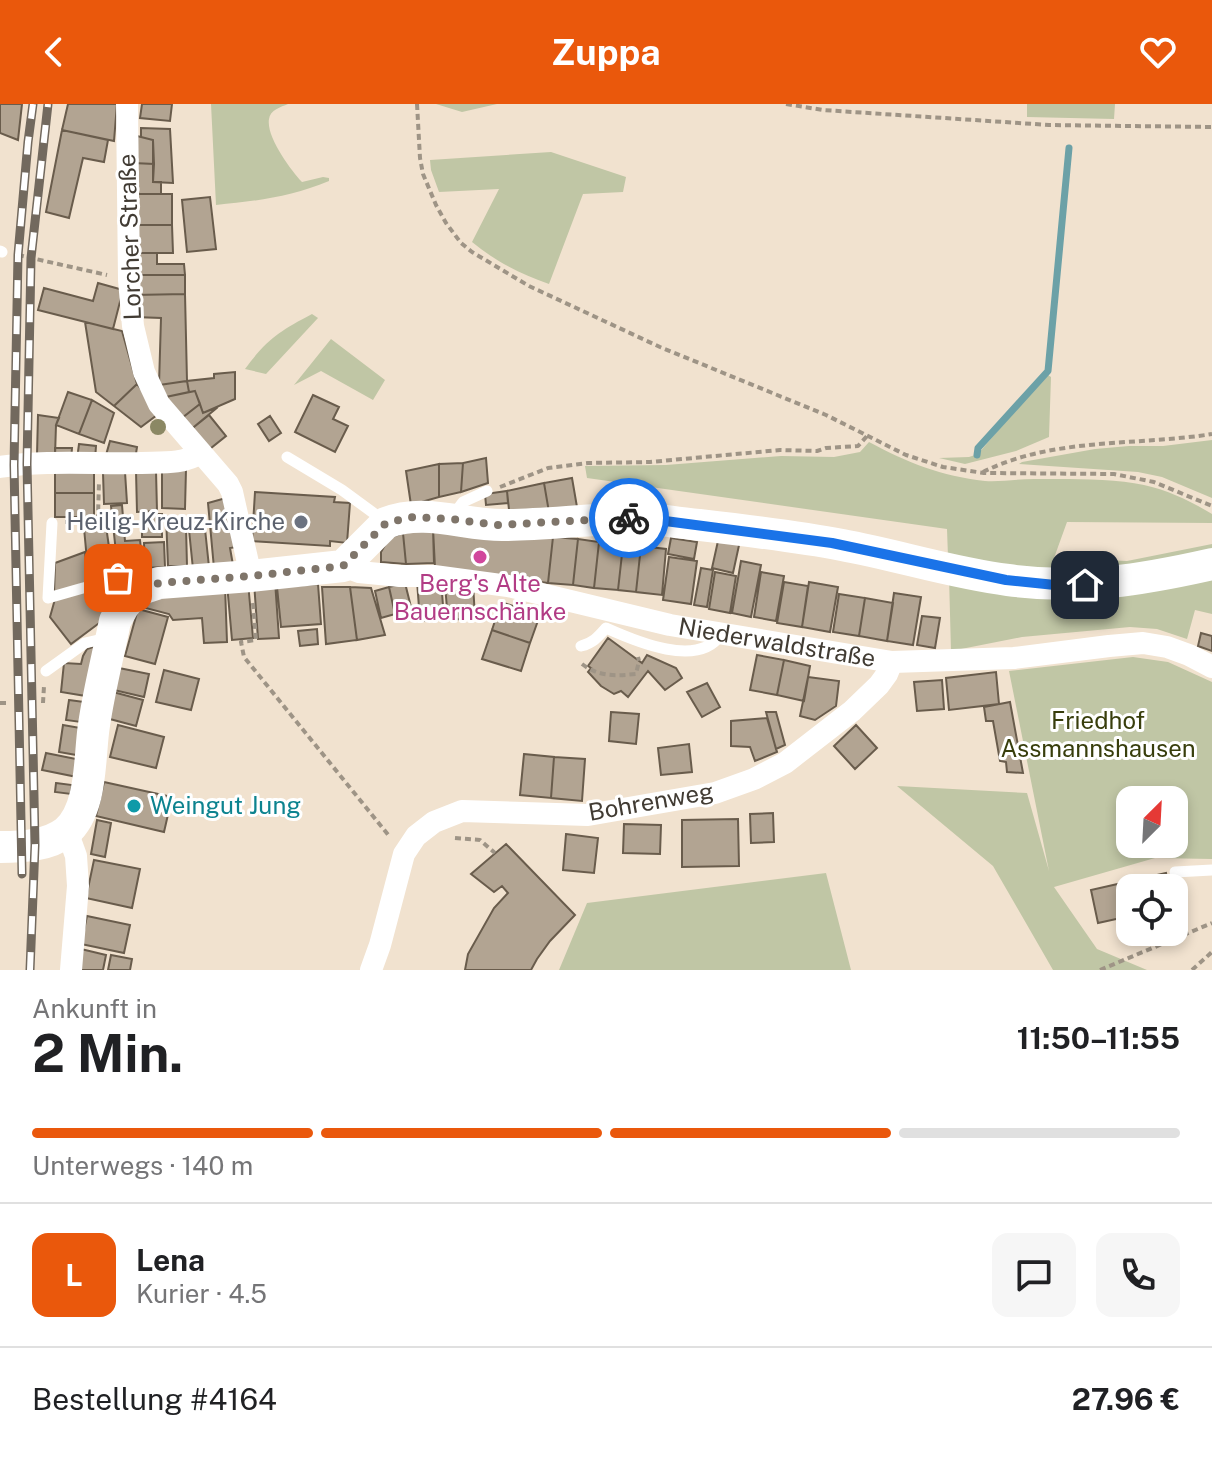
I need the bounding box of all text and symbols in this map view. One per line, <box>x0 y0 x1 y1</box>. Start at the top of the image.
icon: back <box>32 30 76 74</box>
icon: heart <box>1136 30 1180 74</box>
text: Zuppa <box>551 31 661 73</box>
street label: Lorcher Straße <box>112 153 146 321</box>
courier <box>589 478 669 558</box>
icon: bike <box>607 496 651 540</box>
place label: Heilig-Kreuz-Kirche <box>66 507 285 535</box>
marker: Heilig-Kreuz-Kirche <box>292 513 310 531</box>
pin <box>84 544 152 612</box>
marker: Berg's Alte Bauernschänke <box>471 548 489 566</box>
pin <box>1051 551 1119 619</box>
icon: bag <box>96 556 140 600</box>
icon: home <box>1063 563 1107 607</box>
place label: Berg's Alte Bauernschänke <box>394 569 566 625</box>
street label: Niederwaldstraße <box>677 612 878 672</box>
park label: Friedhof Assmannshausen <box>1000 706 1196 762</box>
street label: Bohrenweg <box>586 776 716 826</box>
north arrow <box>1116 786 1188 858</box>
map controls <box>1116 786 1188 946</box>
place label: Weingut Jung <box>150 791 301 819</box>
marker: Weingut Jung <box>125 797 143 815</box>
button: locate <box>1116 874 1188 946</box>
text: Ankunft in <box>32 993 157 1024</box>
text: 11:50–11:55 <box>1017 1020 1180 1056</box>
text: 2 Min. <box>32 1023 183 1084</box>
text: Unterwegs · 140 m <box>32 1150 253 1181</box>
button: chat <box>992 1233 1076 1317</box>
button: phone <box>1096 1233 1180 1317</box>
text: Lena <box>136 1242 205 1278</box>
text: L <box>65 1257 83 1293</box>
text: Kurier · 4.5 <box>136 1278 267 1309</box>
text: Bestellung #4164 <box>32 1381 277 1417</box>
text: 27.96 € <box>1072 1381 1180 1417</box>

